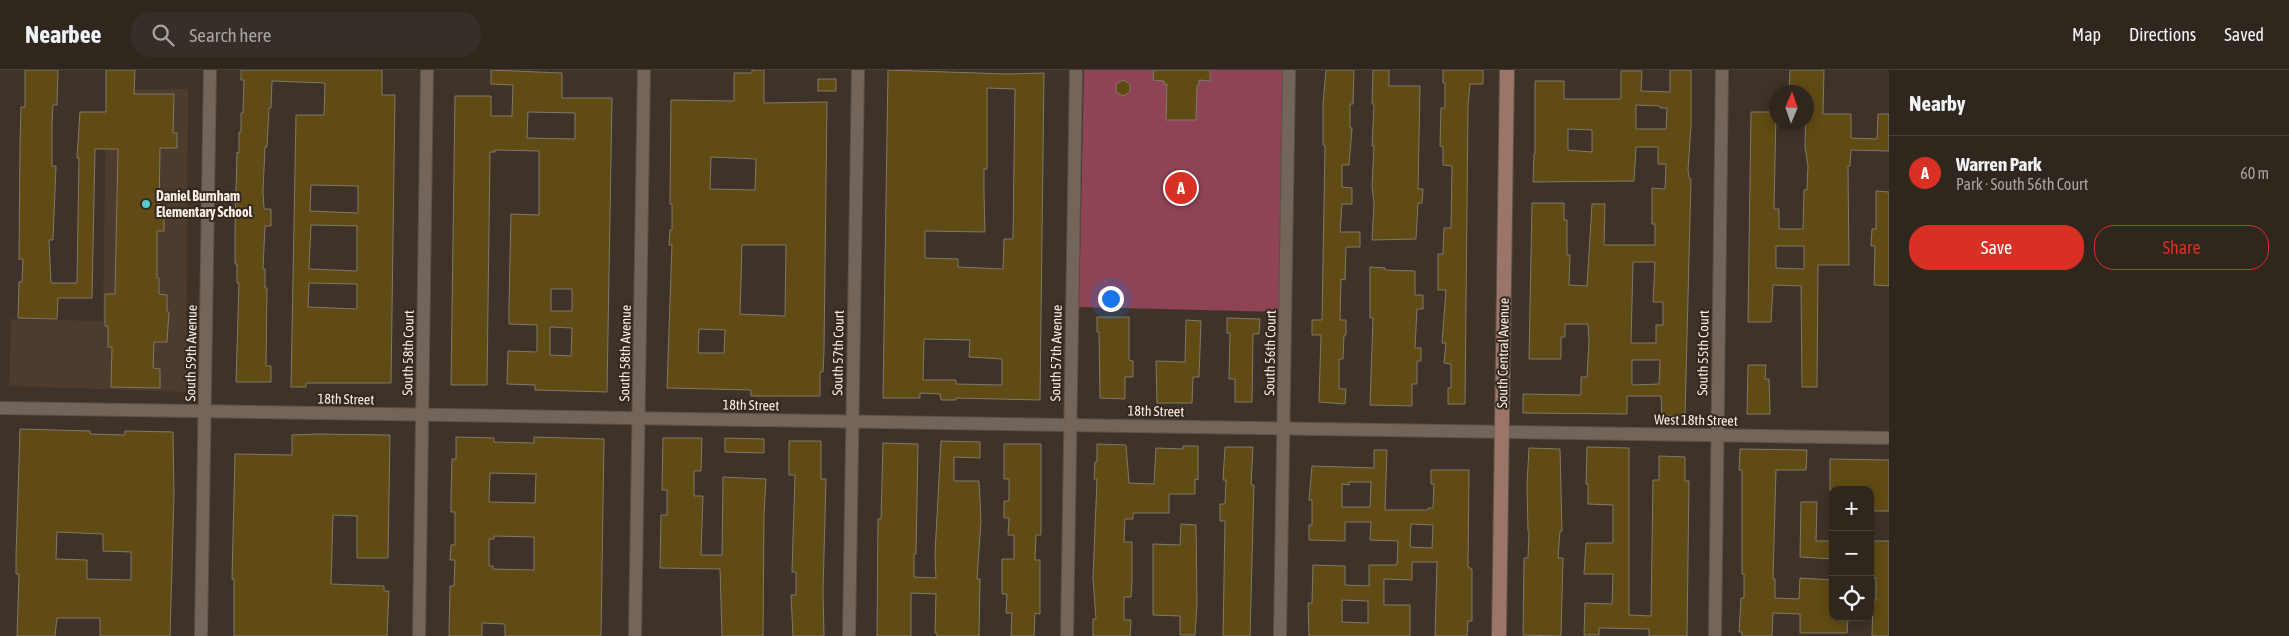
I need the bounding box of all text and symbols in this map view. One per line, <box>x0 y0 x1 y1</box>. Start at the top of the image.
search box <box>131 12 481 57</box>
text: Nearbee <box>25 21 101 48</box>
icon: search <box>149 21 177 49</box>
text: Search here <box>189 24 271 46</box>
text: Map <box>2072 24 2101 45</box>
text: Directions <box>2129 24 2196 45</box>
text: Saved <box>2224 24 2264 45</box>
north arrow <box>1769 85 1814 130</box>
text: Nearby <box>1909 91 1965 115</box>
text: Warren Park <box>1956 153 2041 175</box>
text: A <box>1921 164 1929 182</box>
text: 60 m <box>2240 164 2269 182</box>
pin: A <box>1165 169 1197 207</box>
text: Park · South 56th Court <box>1956 175 2088 193</box>
place label: Daniel Burnham Elementary School <box>156 188 252 220</box>
marker: Daniel Burnham Elementary School <box>140 198 152 210</box>
button: Save <box>1909 225 2084 270</box>
button: Share <box>2094 225 2269 270</box>
your location <box>1098 286 1124 312</box>
street label: South Central Avenue <box>1494 298 1512 408</box>
street label: South 59th Avenue <box>182 305 200 401</box>
street label: South 58th Avenue <box>616 305 634 401</box>
street label: South 57th Avenue <box>1047 305 1065 401</box>
street label: South 58th Court <box>399 310 417 396</box>
street label: South 57th Court <box>829 310 847 396</box>
street label: South 56th Court <box>1261 310 1279 396</box>
street label: South 55th Court <box>1694 310 1712 396</box>
street label: 18th Street <box>318 391 374 407</box>
street label: 18th Street <box>723 397 779 413</box>
street label: 18th Street <box>1128 403 1184 419</box>
street label: West 18th Street <box>1654 411 1738 429</box>
map controls <box>1829 486 1874 621</box>
button: + <box>1829 486 1874 531</box>
button: − <box>1829 531 1874 576</box>
button: locate <box>1829 576 1874 621</box>

